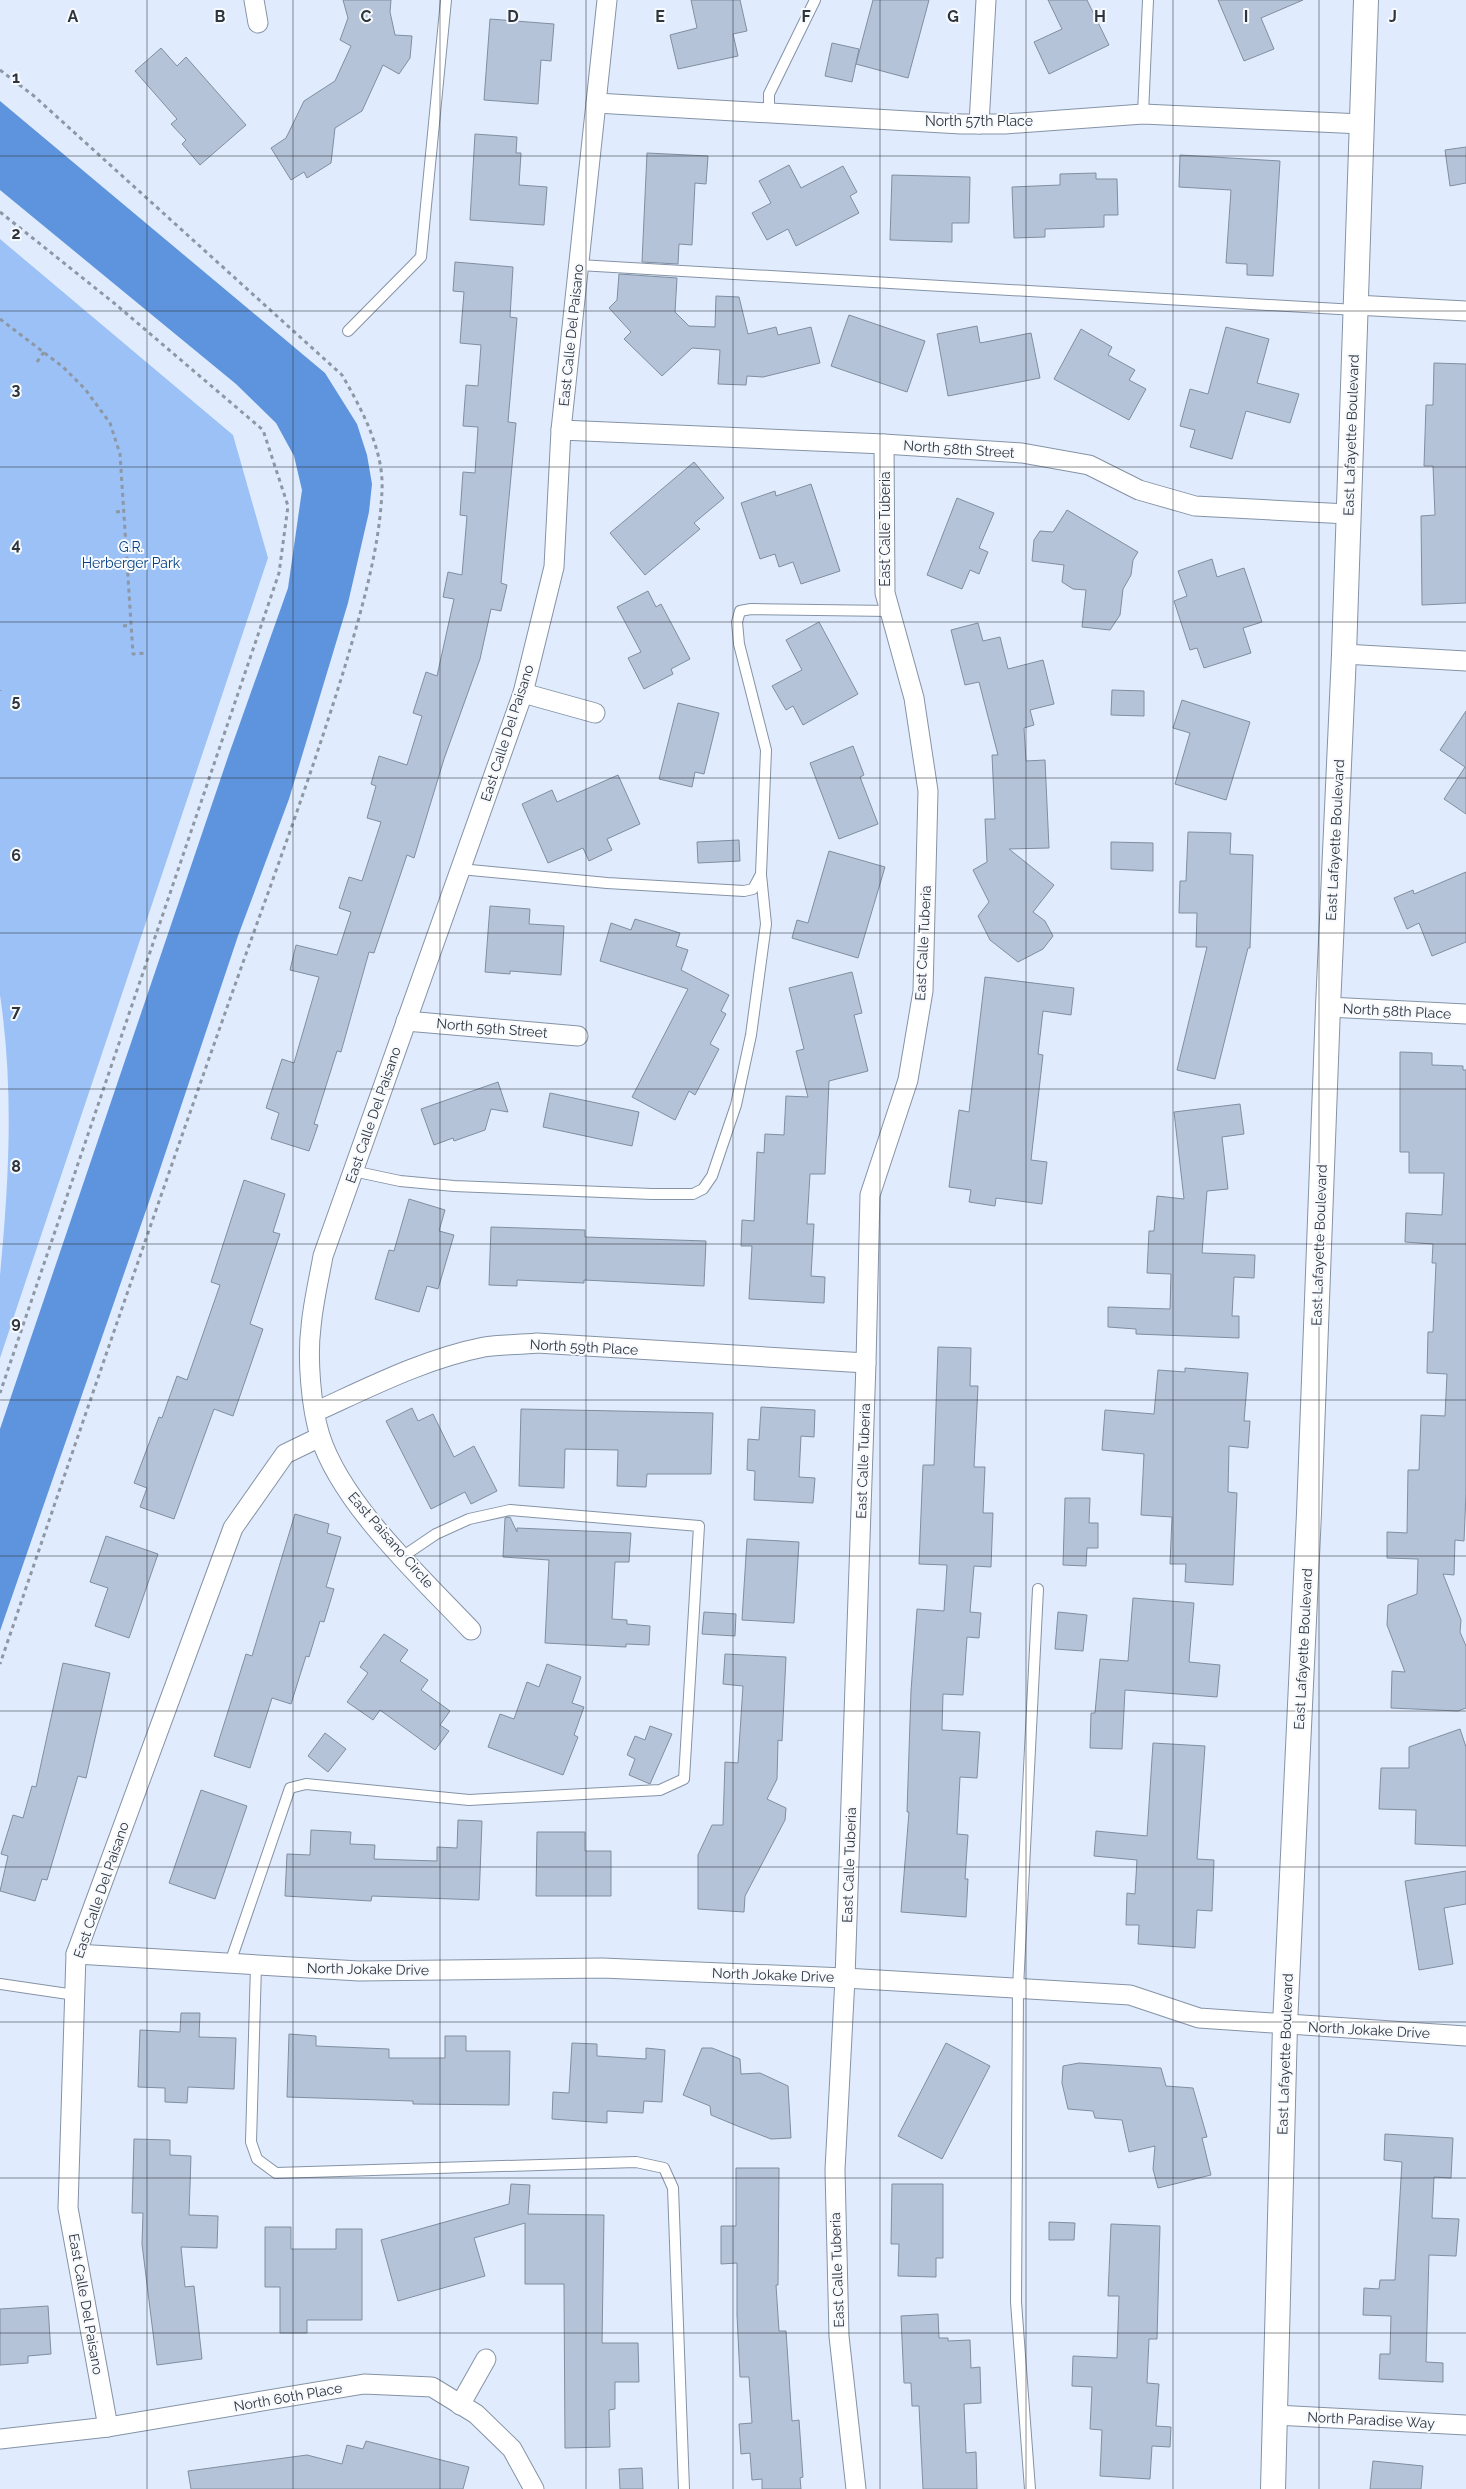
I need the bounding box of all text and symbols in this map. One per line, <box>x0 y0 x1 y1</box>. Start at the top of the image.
text: A <box>68 7 79 26</box>
text: B <box>215 7 226 26</box>
text: C <box>361 7 372 26</box>
text: D <box>507 7 519 26</box>
text: E <box>655 7 665 26</box>
text: F <box>801 7 811 26</box>
text: G <box>947 7 959 26</box>
text: H <box>1094 7 1106 26</box>
text: I <box>1244 7 1248 26</box>
text: J <box>1389 7 1397 26</box>
text: 1 <box>12 68 20 87</box>
street label: North 57th Place <box>925 113 1033 129</box>
text: 2 <box>11 224 21 243</box>
street label: East Calle Del Paisano <box>556 263 586 407</box>
street label: East Lafayette Boulevard <box>1340 354 1362 516</box>
text: 3 <box>12 380 21 399</box>
street label: North 58th Street <box>903 437 1015 461</box>
street label: East Calle Tuberia <box>877 471 893 587</box>
text: 4 <box>11 535 21 554</box>
park label: G.R. Herberger Park <box>82 539 181 571</box>
street label: East Calle Del Paisano <box>477 662 537 804</box>
text: 5 <box>12 691 21 710</box>
street label: East Lafayette Boulevard <box>1323 759 1347 921</box>
text: 6 <box>11 846 21 865</box>
street label: East Calle Tuberia <box>912 885 934 1001</box>
street label: North 58th Place <box>1342 1000 1452 1022</box>
text: 7 <box>12 1002 21 1021</box>
street label: North 59th Street <box>436 1015 549 1041</box>
street label: East Calle Del Paisano <box>342 1045 404 1185</box>
text: 8 <box>11 1157 21 1176</box>
street label: East Lafayette Boulevard <box>1308 1164 1330 1326</box>
text: 9 <box>11 1313 21 1332</box>
street label: North 59th Place <box>529 1336 639 1358</box>
street label: East Calle Tuberia <box>853 1403 873 1519</box>
street label: East Paisano Circle <box>345 1489 437 1591</box>
street label: East Lafayette Boulevard <box>1291 1568 1315 1730</box>
street label: East Calle Tuberia <box>839 1807 859 1923</box>
street label: East Calle Del Paisano <box>70 1820 132 1960</box>
street label: North Jokake Drive <box>307 1960 429 1978</box>
street label: North Jokake Drive <box>712 1965 834 1985</box>
street label: East Lafayette Boulevard <box>1274 1973 1296 2135</box>
street label: North Jokake Drive <box>1308 2019 1430 2041</box>
street label: East Calle Tuberia <box>827 2212 847 2328</box>
street label: East Calle Del Paisano <box>66 2232 106 2376</box>
street label: North 60th Place <box>233 2380 343 2414</box>
street label: North Paradise Way <box>1307 2409 1436 2431</box>

